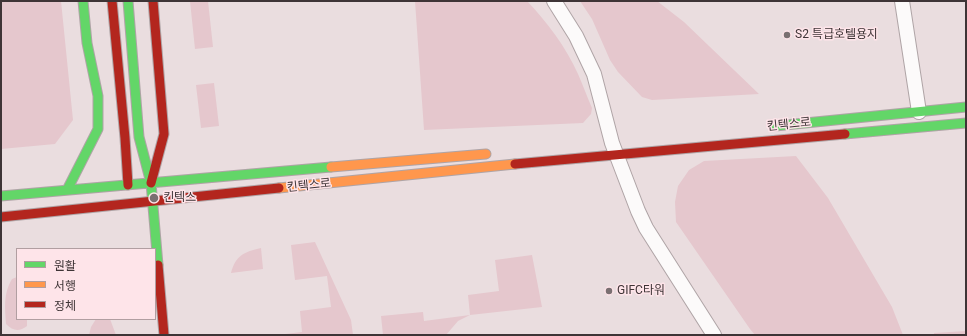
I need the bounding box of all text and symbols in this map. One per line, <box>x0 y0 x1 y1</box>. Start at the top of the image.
place label: S2 특급호텔용지 <box>795 28 878 42</box>
marker: S2 특급호텔용지 <box>782 30 792 40</box>
street label: 킨텍스로 <box>766 116 812 134</box>
street label: 킨텍스로 <box>286 177 332 195</box>
place label: 킨텍스 <box>163 191 196 205</box>
marker: 킨텍스 <box>148 192 160 204</box>
legend <box>16 248 156 320</box>
text: 원활 <box>54 259 76 273</box>
text: 서행 <box>54 279 76 293</box>
place label: GIFC타워 <box>617 284 665 298</box>
marker: GIFC타워 <box>604 286 614 296</box>
text: 정체 <box>54 299 76 313</box>

